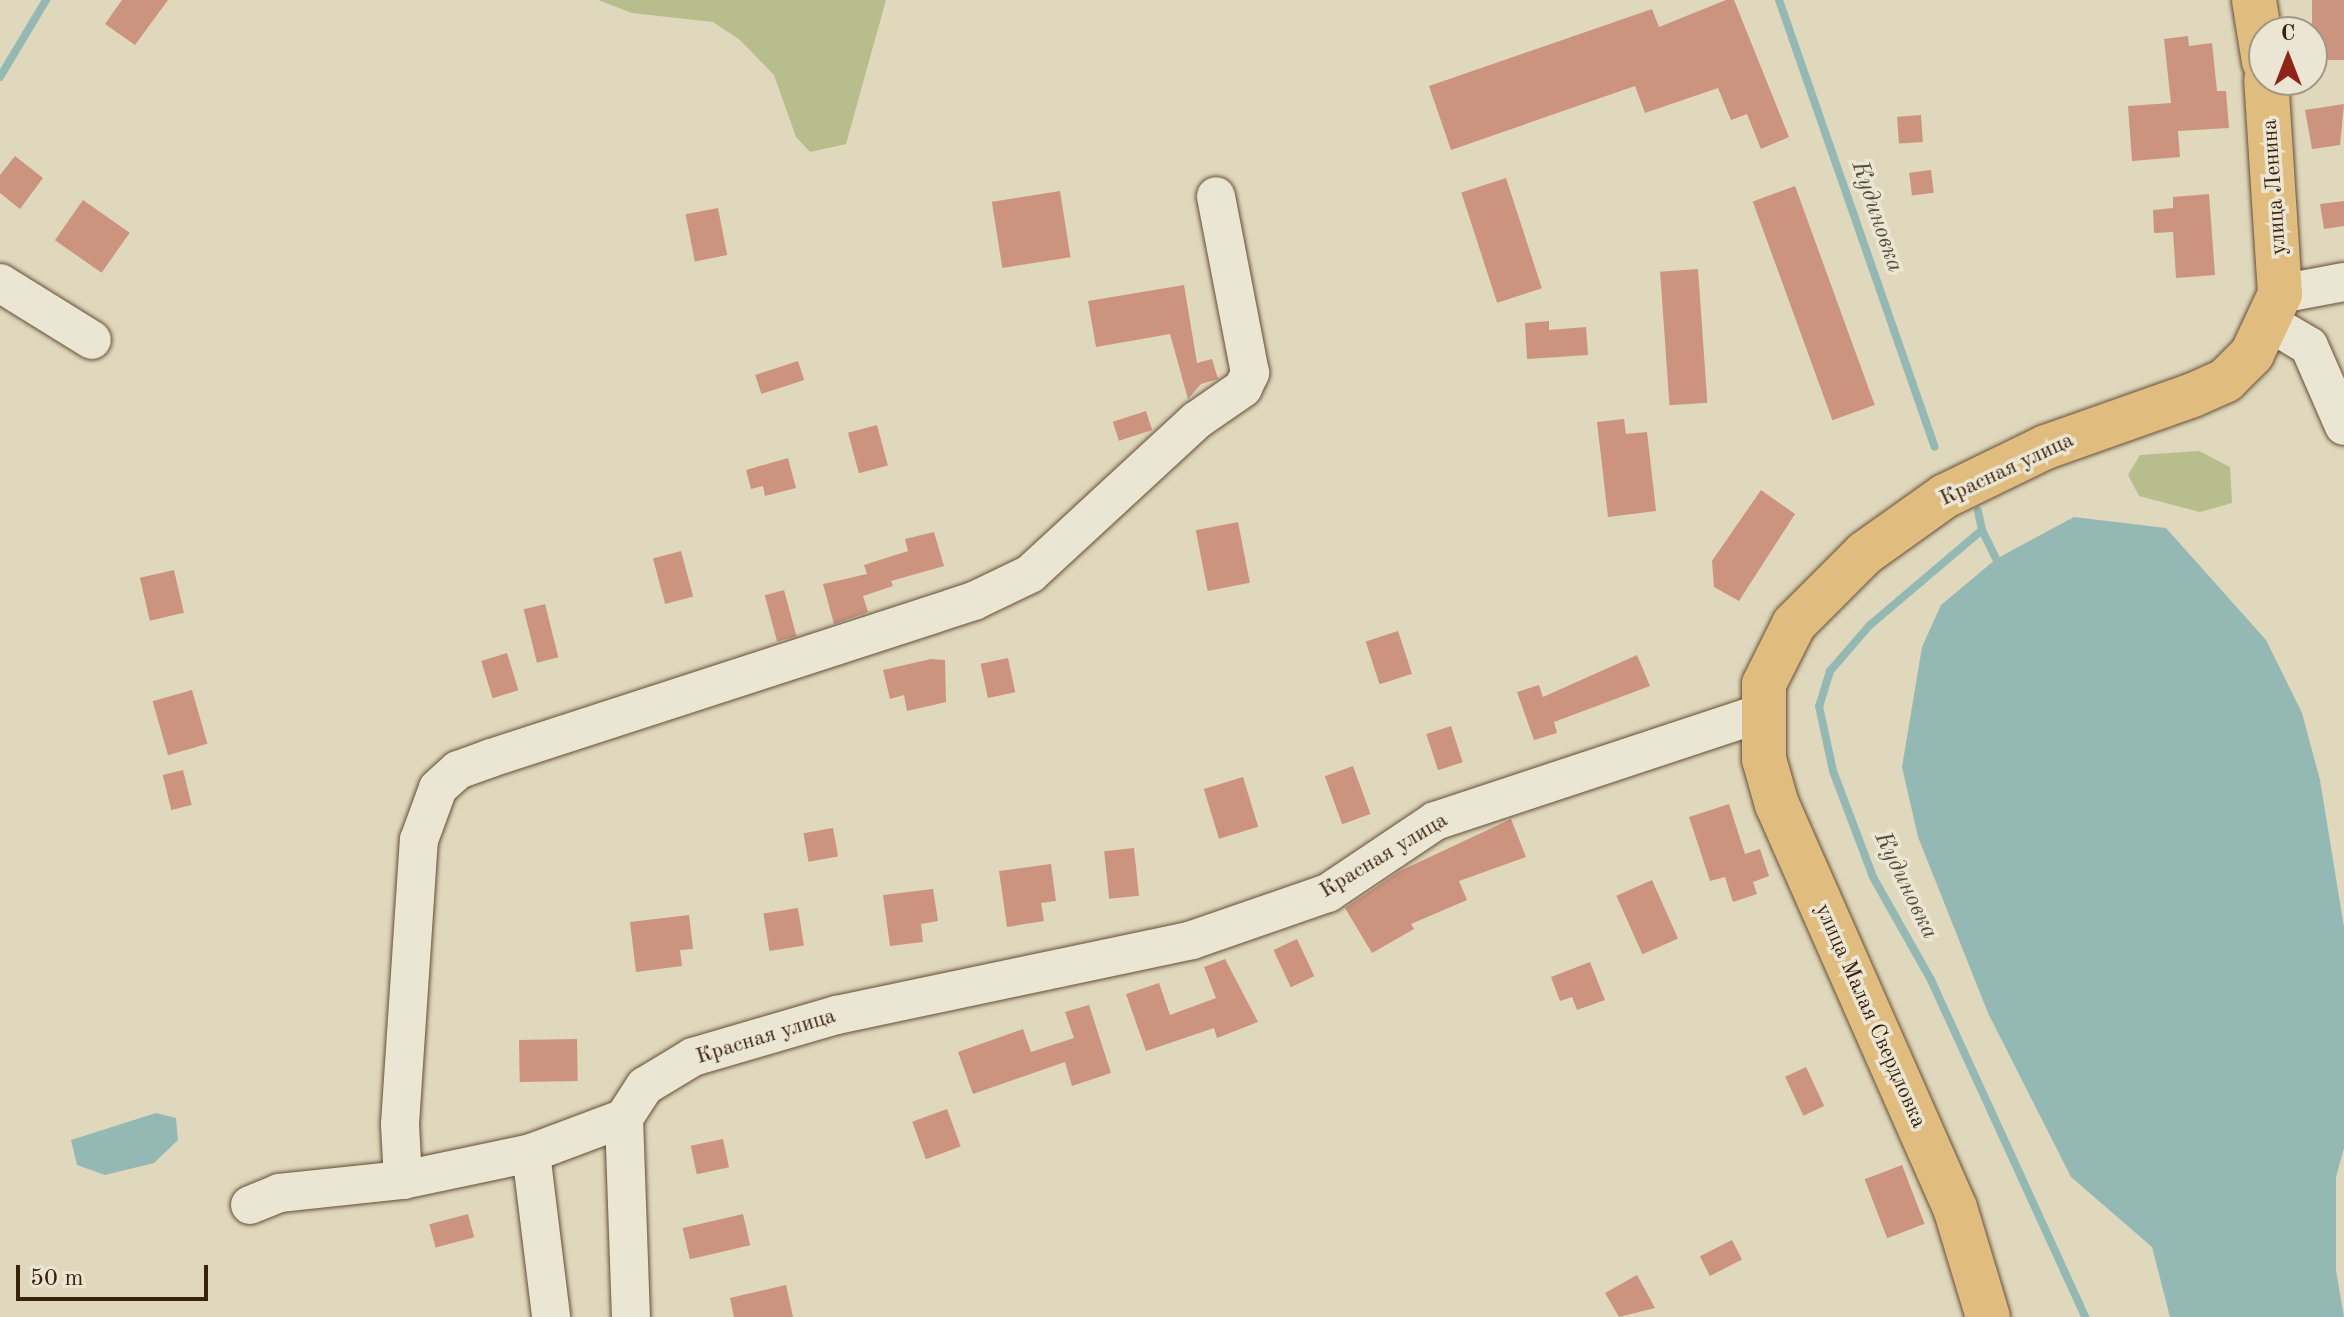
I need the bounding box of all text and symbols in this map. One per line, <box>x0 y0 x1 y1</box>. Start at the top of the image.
north arrow <box>2248 16 2328 96</box>
text: С <box>2281 23 2295 45</box>
street label: улица Ленина <box>2257 118 2293 256</box>
water label: Кудиновка <box>1844 158 1908 276</box>
street label: Красная улица <box>1936 427 2078 513</box>
street label: Красная улица <box>1315 807 1453 905</box>
water label: Кудиновка <box>1867 828 1943 944</box>
street label: улица Малая Свердловка <box>1809 900 1931 1132</box>
street label: Красная улица <box>693 1003 839 1071</box>
scale bar <box>20 1249 212 1299</box>
text: 50 m <box>30 1267 84 1291</box>

